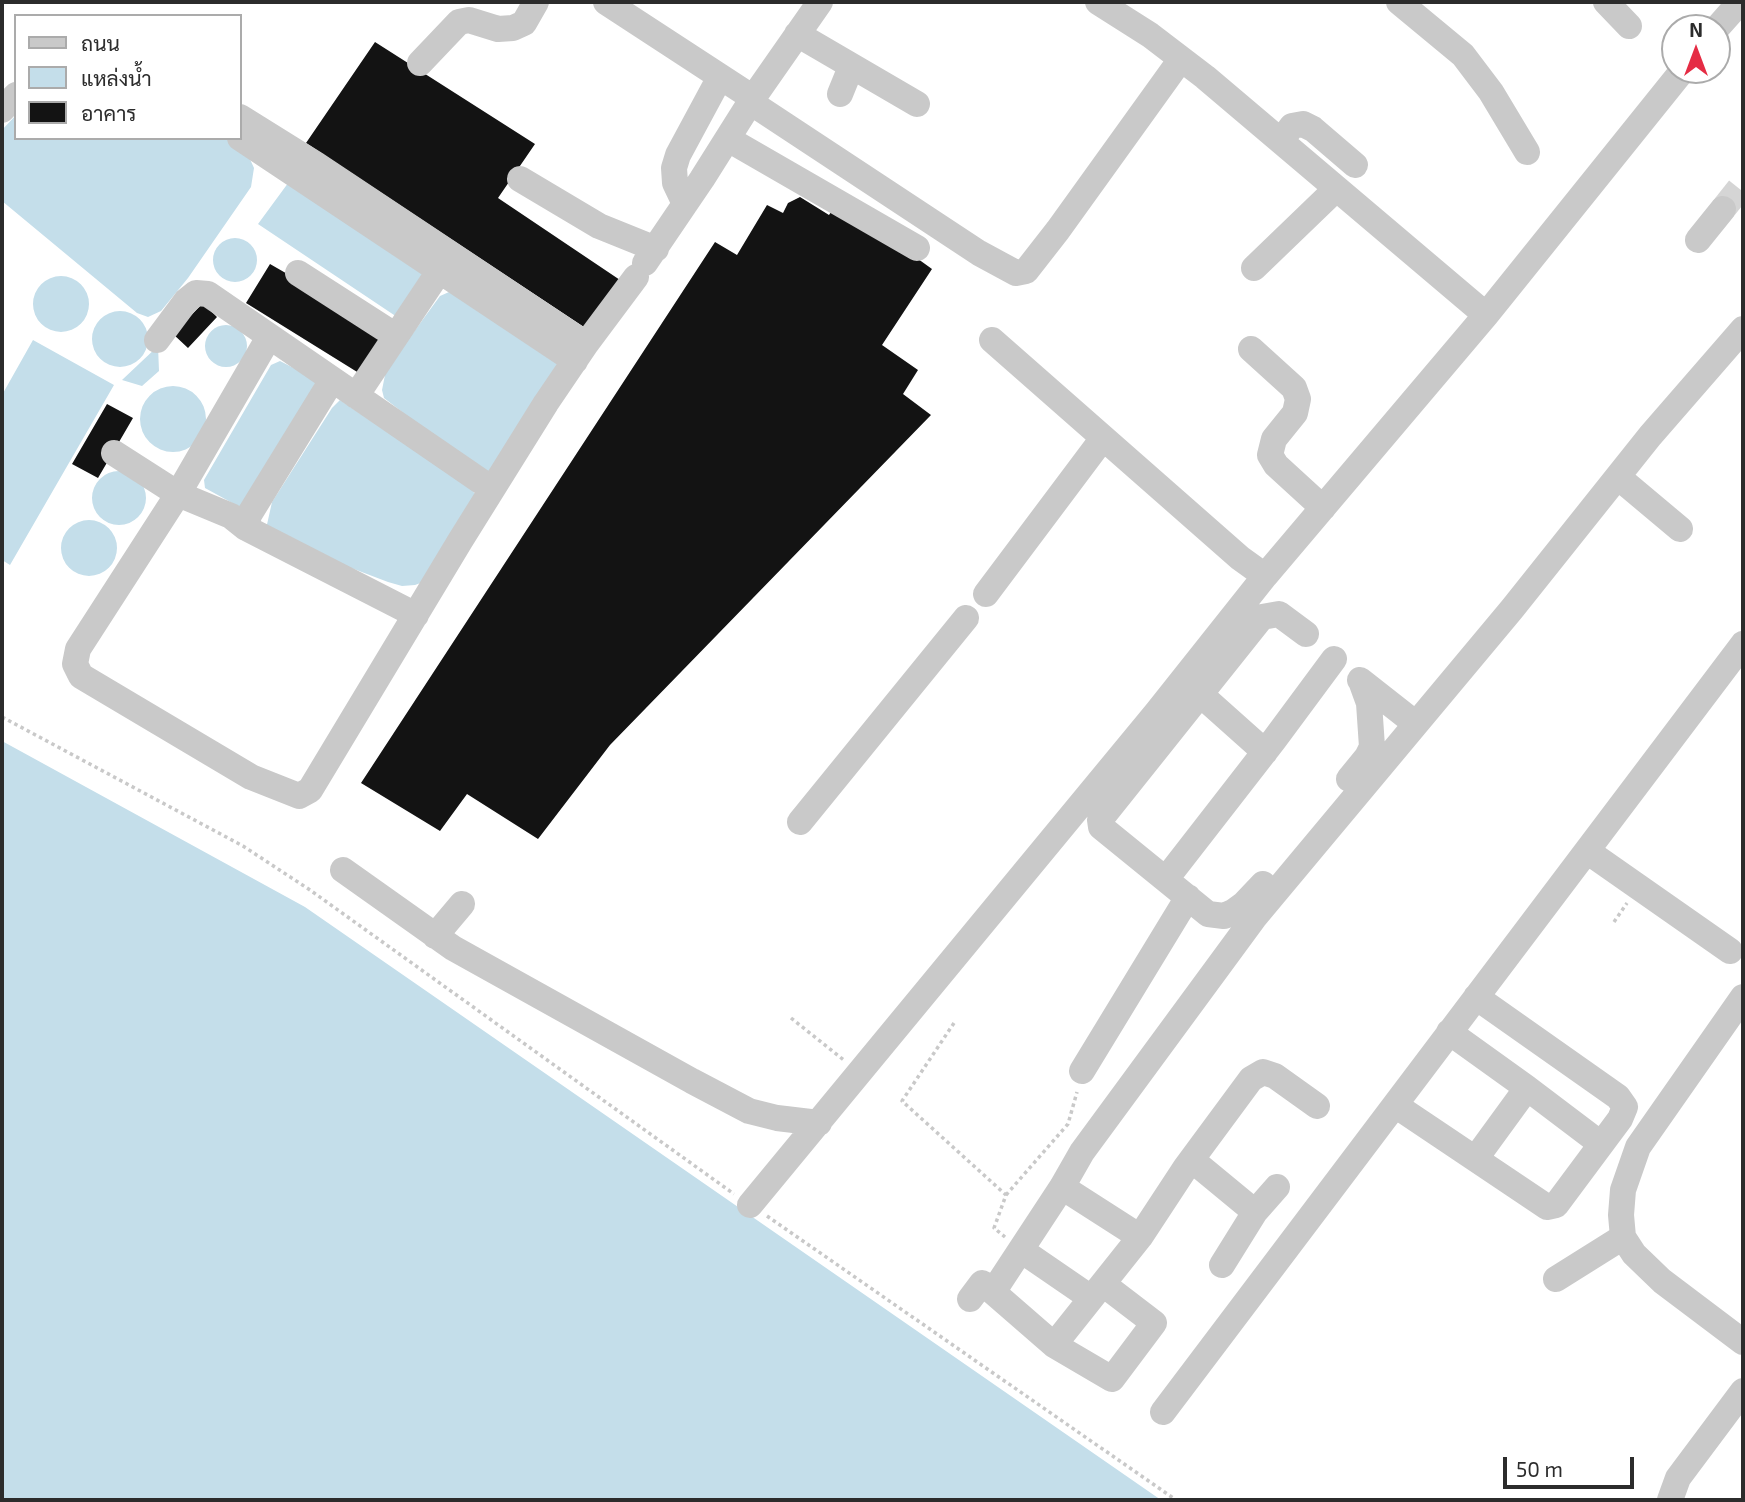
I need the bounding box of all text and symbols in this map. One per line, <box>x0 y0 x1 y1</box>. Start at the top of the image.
legend <box>14 14 242 140</box>
north arrow <box>1661 14 1731 84</box>
text: N <box>1689 18 1703 41</box>
text: ถนน <box>81 30 120 55</box>
text: แหล่งน้ำ <box>81 65 152 90</box>
text: อาคาร <box>81 100 137 125</box>
scale bar <box>1507 1442 1638 1486</box>
text: 50 m <box>1516 1456 1563 1481</box>

